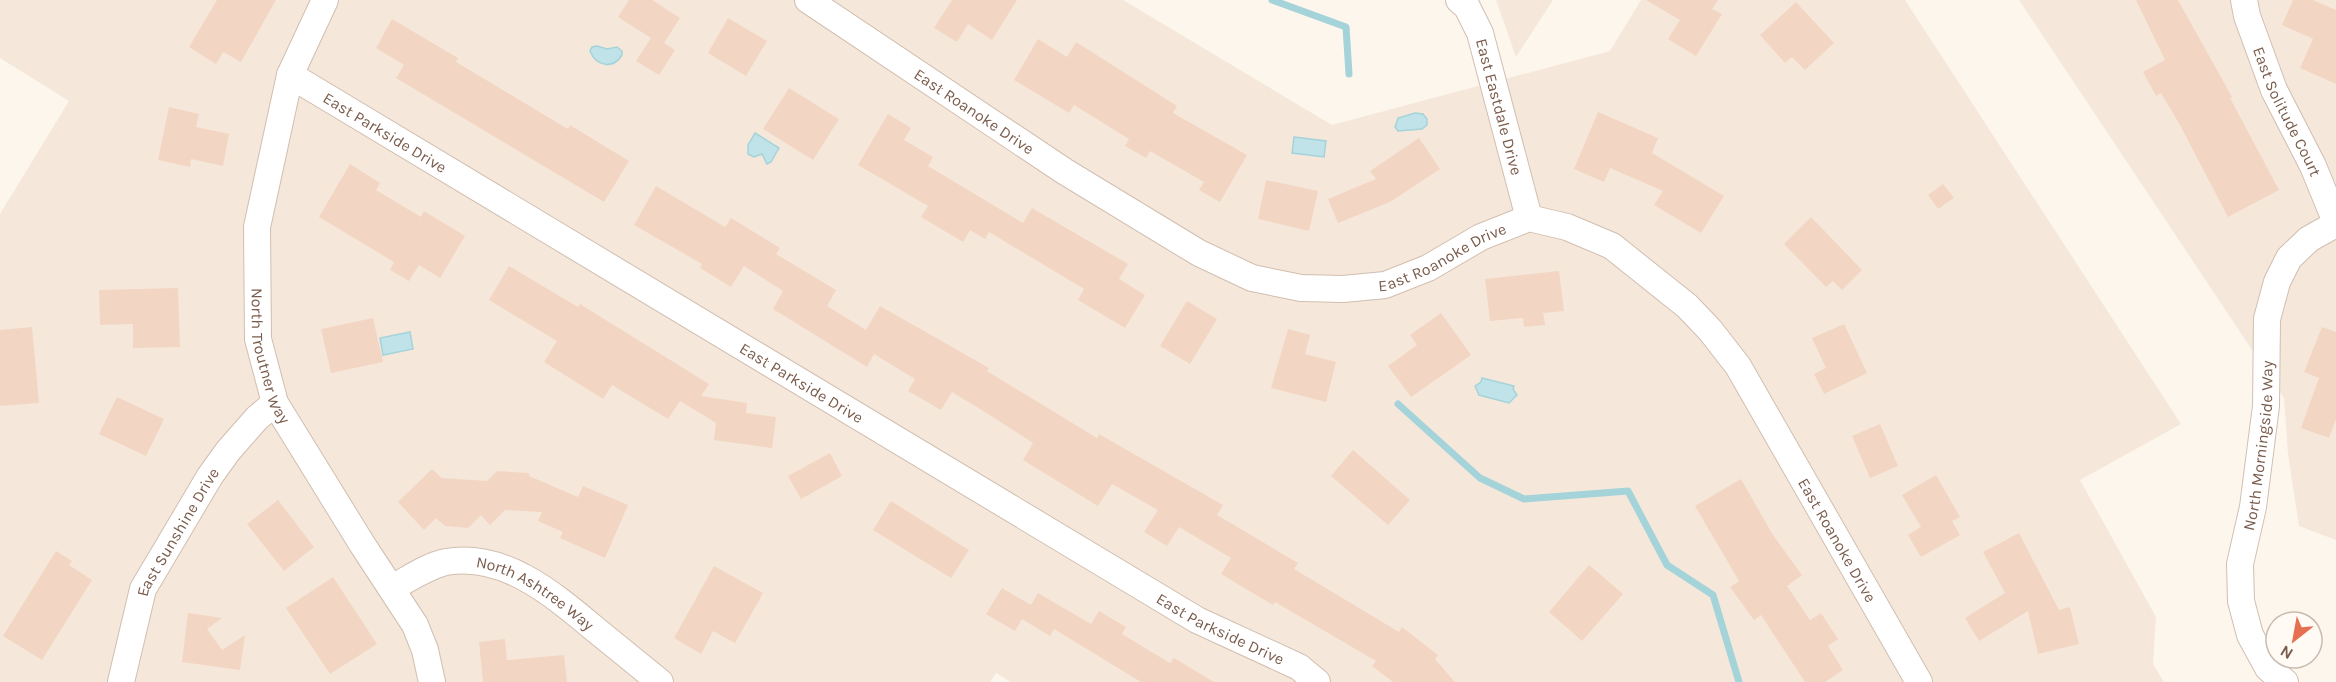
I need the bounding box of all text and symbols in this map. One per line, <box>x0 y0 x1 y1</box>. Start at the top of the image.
street label: East Eastdale Drive <box>1472 37 1526 177</box>
street label: East Solitude Court <box>2249 44 2325 179</box>
street label: East Roanoke Drive <box>910 65 1038 158</box>
street label: East Parkside Drive <box>320 88 450 177</box>
street label: East Roanoke Drive <box>1377 219 1509 296</box>
street label: North Troutner Way <box>248 288 295 428</box>
street label: East Parkside Drive <box>736 339 867 427</box>
street label: North Morningside Way <box>2239 360 2277 532</box>
street label: East Sunshine Drive <box>133 464 223 598</box>
street label: East Roanoke Drive <box>1794 474 1880 606</box>
street label: North Ashtree Way <box>475 552 598 635</box>
street label: East Parkside Drive <box>1153 589 1287 669</box>
north arrow <box>2264 610 2324 670</box>
text: N <box>2277 641 2296 664</box>

